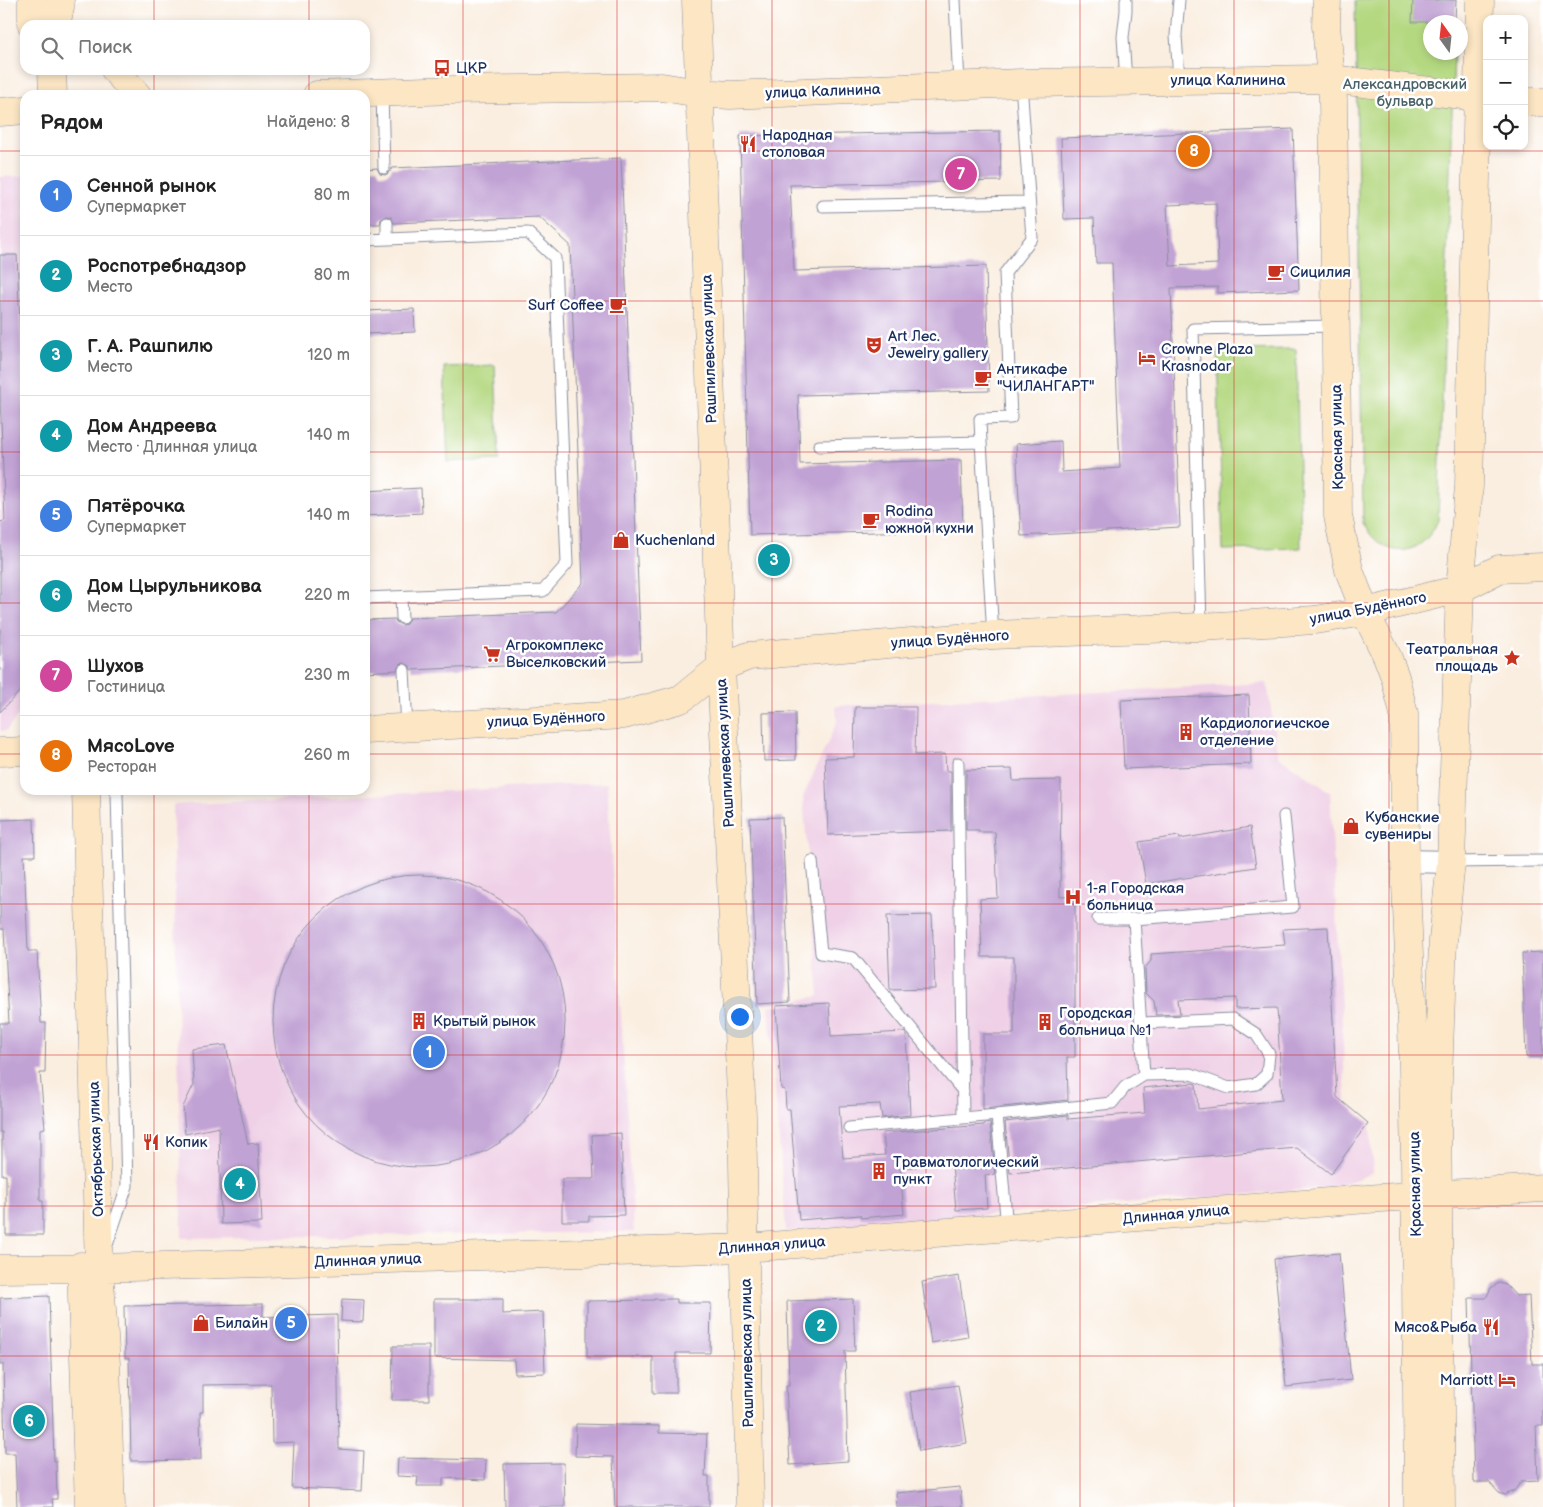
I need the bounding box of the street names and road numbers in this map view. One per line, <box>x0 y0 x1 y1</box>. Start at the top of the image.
street label: улица Калинина <box>1170 71 1286 90</box>
street label: улица Калинина <box>765 80 881 103</box>
street label: Рашпилевская улица <box>697 274 722 424</box>
street label: Красная улица <box>1327 384 1348 490</box>
street label: улица Будённого <box>1308 588 1428 629</box>
street label: улица Будённого <box>890 626 1010 653</box>
street label: Рашпилевская улица <box>712 678 739 828</box>
street label: улица Будённого <box>486 707 606 732</box>
street label: Октябрьская улица <box>85 1081 108 1217</box>
street label: Красная улица <box>1405 1131 1426 1237</box>
street label: Длинная улица <box>1122 1200 1230 1229</box>
street label: Длинная улица <box>718 1232 826 1259</box>
street label: Длинная улица <box>314 1249 422 1272</box>
street label: Рашпилевская улица <box>737 1278 758 1428</box>

